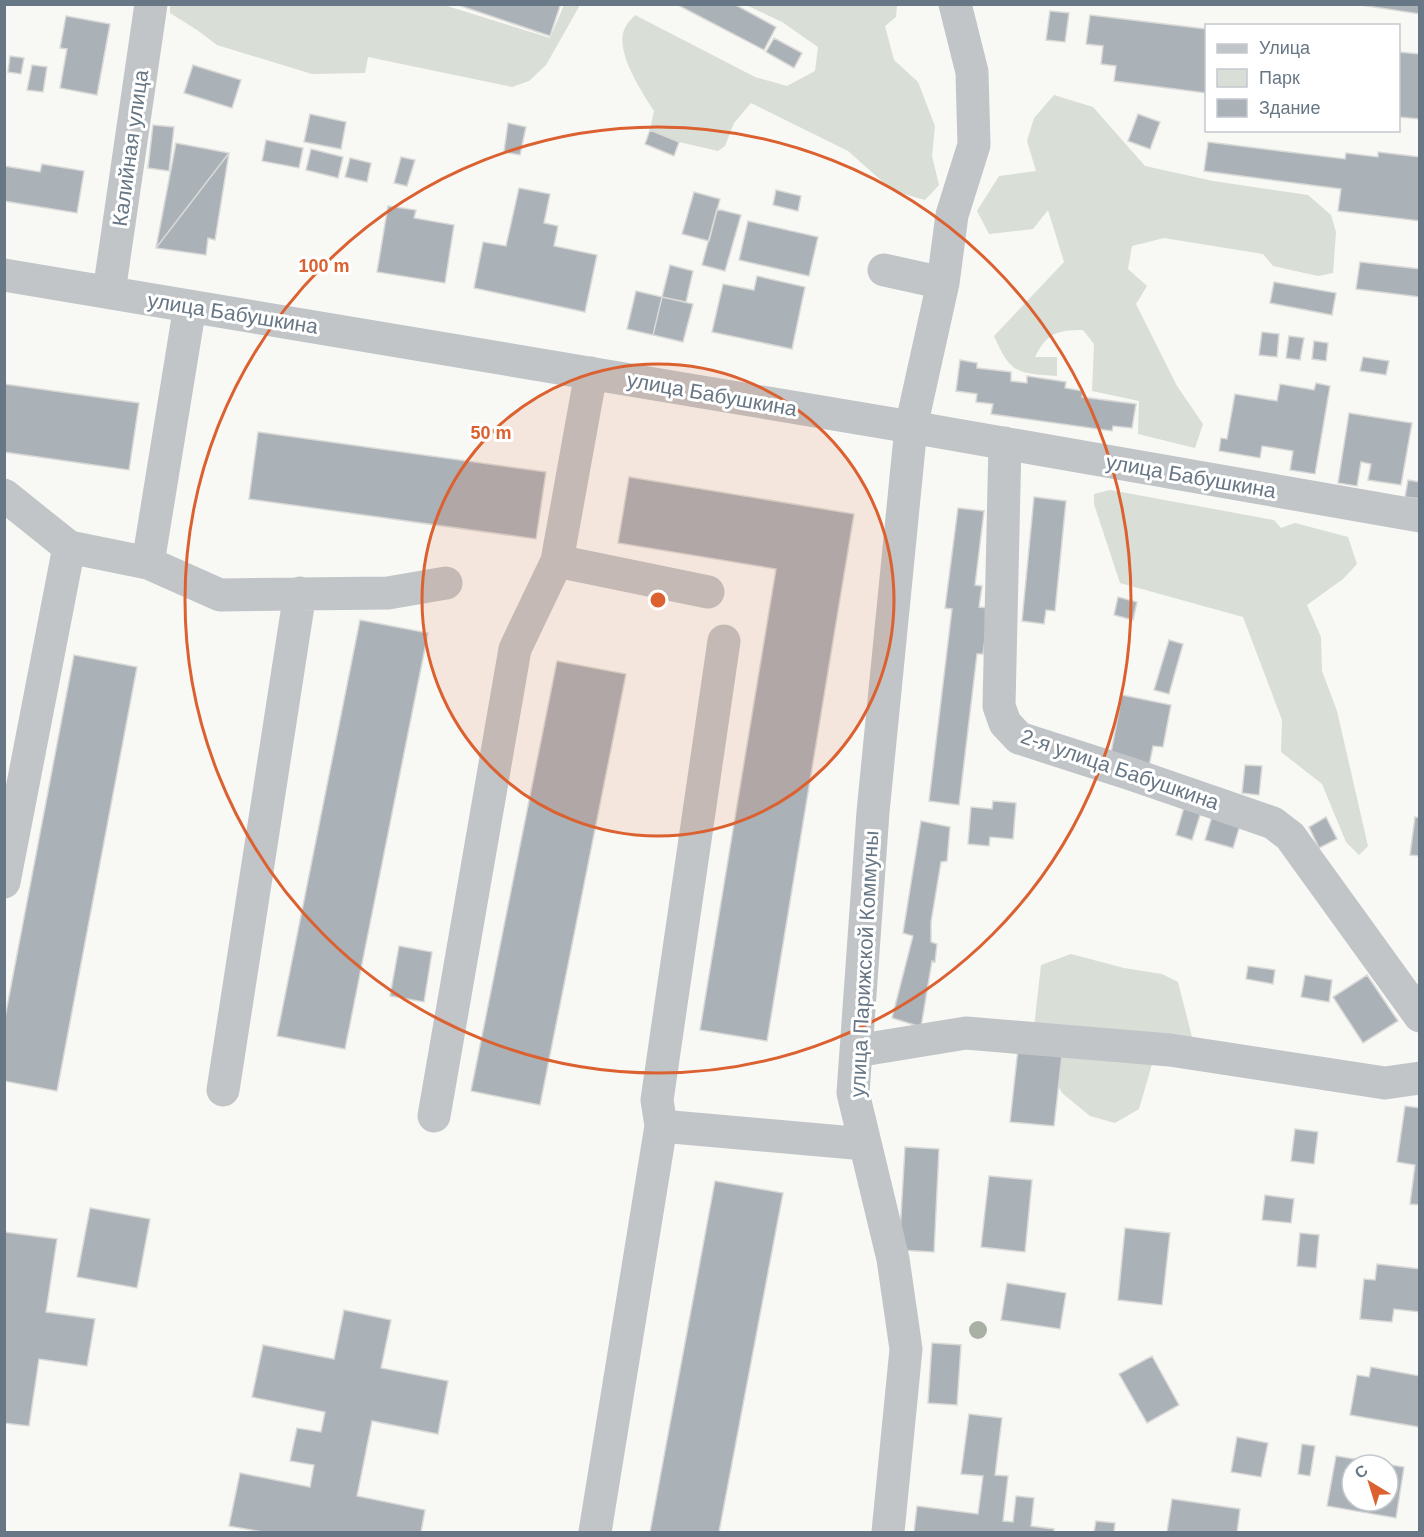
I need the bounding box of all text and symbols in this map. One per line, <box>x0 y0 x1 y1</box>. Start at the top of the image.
legend <box>1205 24 1400 132</box>
text: Улица <box>1259 38 1311 58</box>
street label: Калийная улица <box>108 68 152 228</box>
text: Парк <box>1259 68 1300 88</box>
text: Здание <box>1259 98 1320 118</box>
text: 100 m <box>298 256 350 276</box>
street label: улица Бабушкина <box>146 288 320 338</box>
street label: улица Бабушкина <box>625 368 799 420</box>
text: 50 m <box>470 423 512 443</box>
street label: улица Бабушкина <box>1104 450 1278 502</box>
centre of rings <box>648 590 668 610</box>
street label: 2-я улица Бабушкина <box>1018 724 1222 814</box>
street label: улица Парижской Коммуны <box>846 830 882 1098</box>
north arrow <box>1340 1453 1400 1513</box>
text: С <box>1351 1461 1371 1482</box>

